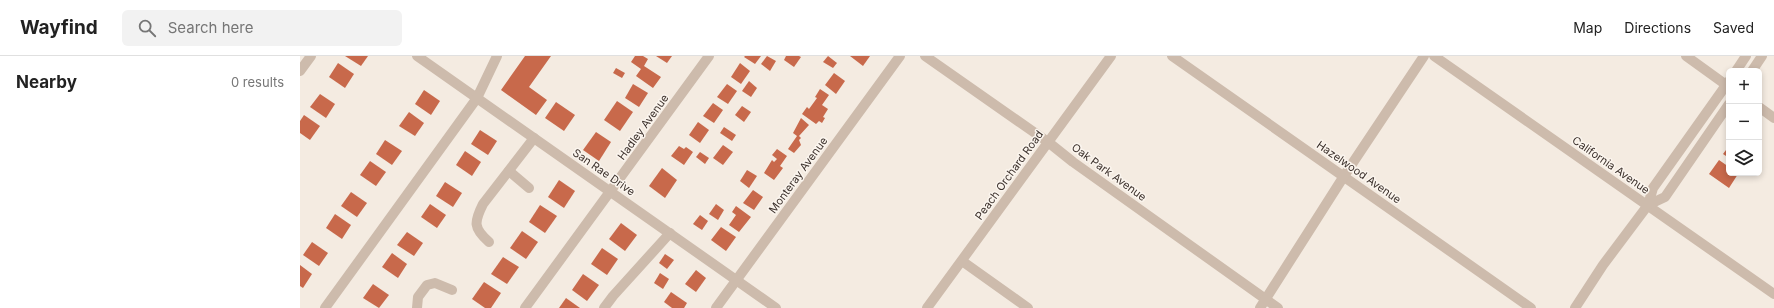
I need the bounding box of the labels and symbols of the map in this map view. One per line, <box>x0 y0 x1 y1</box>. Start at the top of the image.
street label: Hadley Avenue <box>614 91 672 163</box>
street label: Peach Orchard Road <box>972 128 1046 222</box>
street label: California Avenue <box>1570 133 1652 197</box>
street label: Monteray Avenue <box>766 134 830 216</box>
street label: Hazelwood Avenue <box>1314 138 1404 206</box>
street label: Oak Park Avenue <box>1069 140 1149 204</box>
street label: San Rae Drive <box>570 145 638 199</box>

